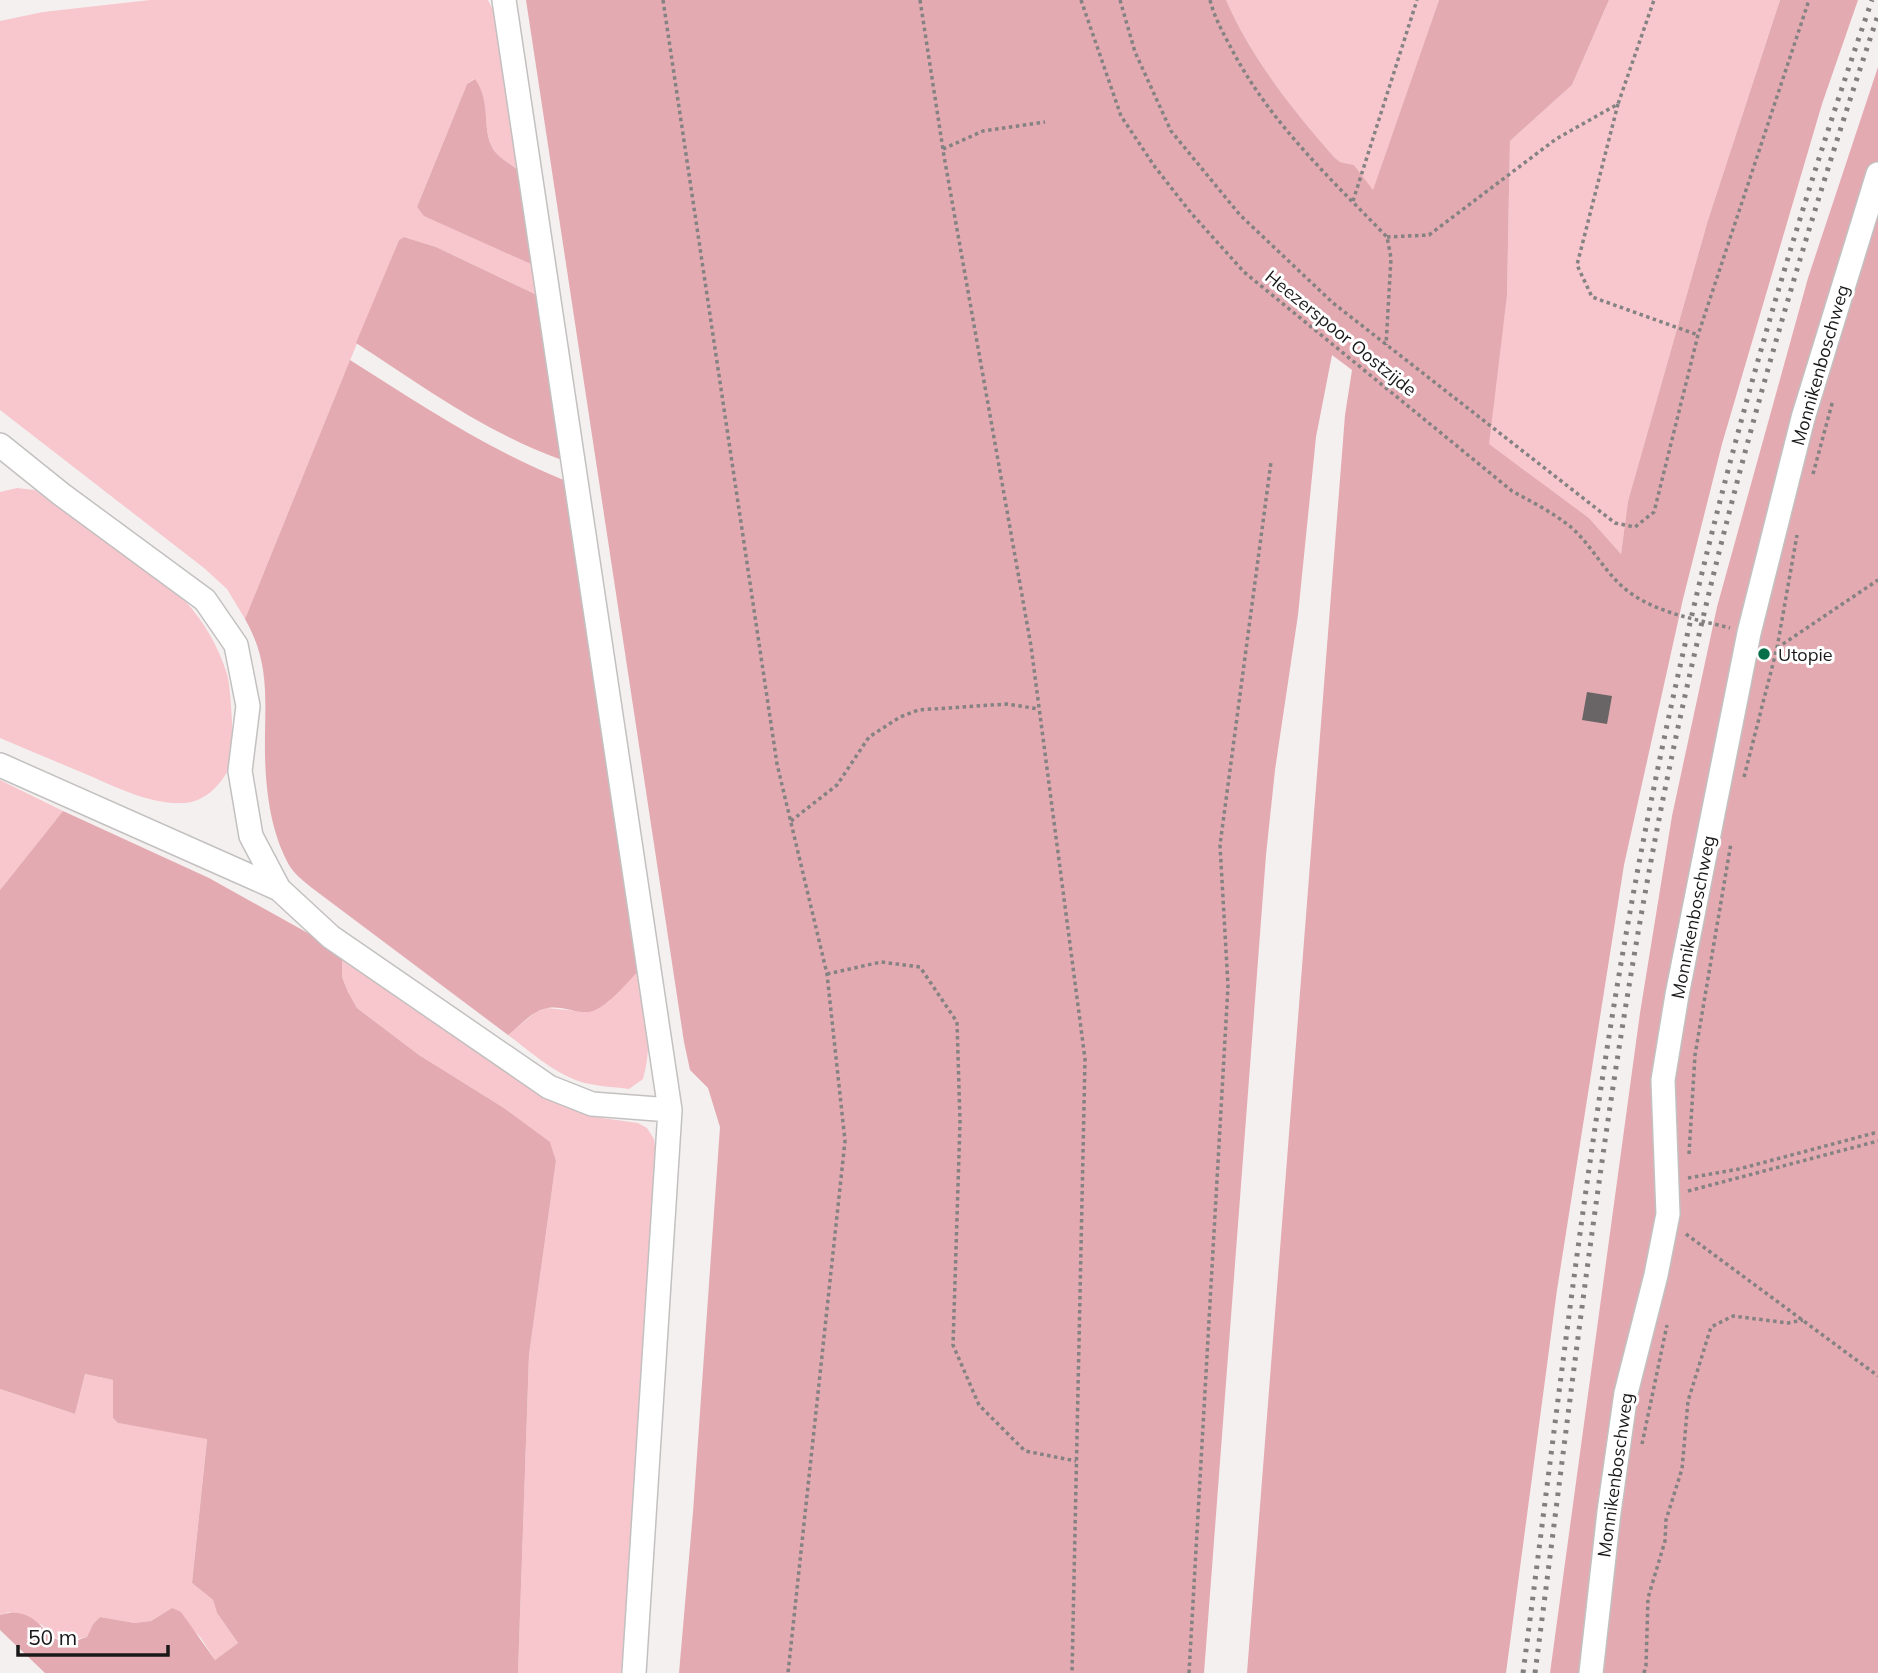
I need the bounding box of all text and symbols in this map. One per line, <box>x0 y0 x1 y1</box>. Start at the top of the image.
street label: Heezerspoor Oostzijde <box>1261 265 1421 401</box>
street label: Monnikenboschweg <box>1786 282 1854 448</box>
place label: Utopie <box>1778 643 1833 666</box>
marker: Utopie <box>1756 646 1772 662</box>
street label: Monnikenboschweg <box>1666 833 1720 1001</box>
street label: Monnikenboschweg <box>1592 1391 1638 1559</box>
scale bar <box>18 1614 168 1658</box>
text: 50 m <box>28 1624 77 1650</box>

